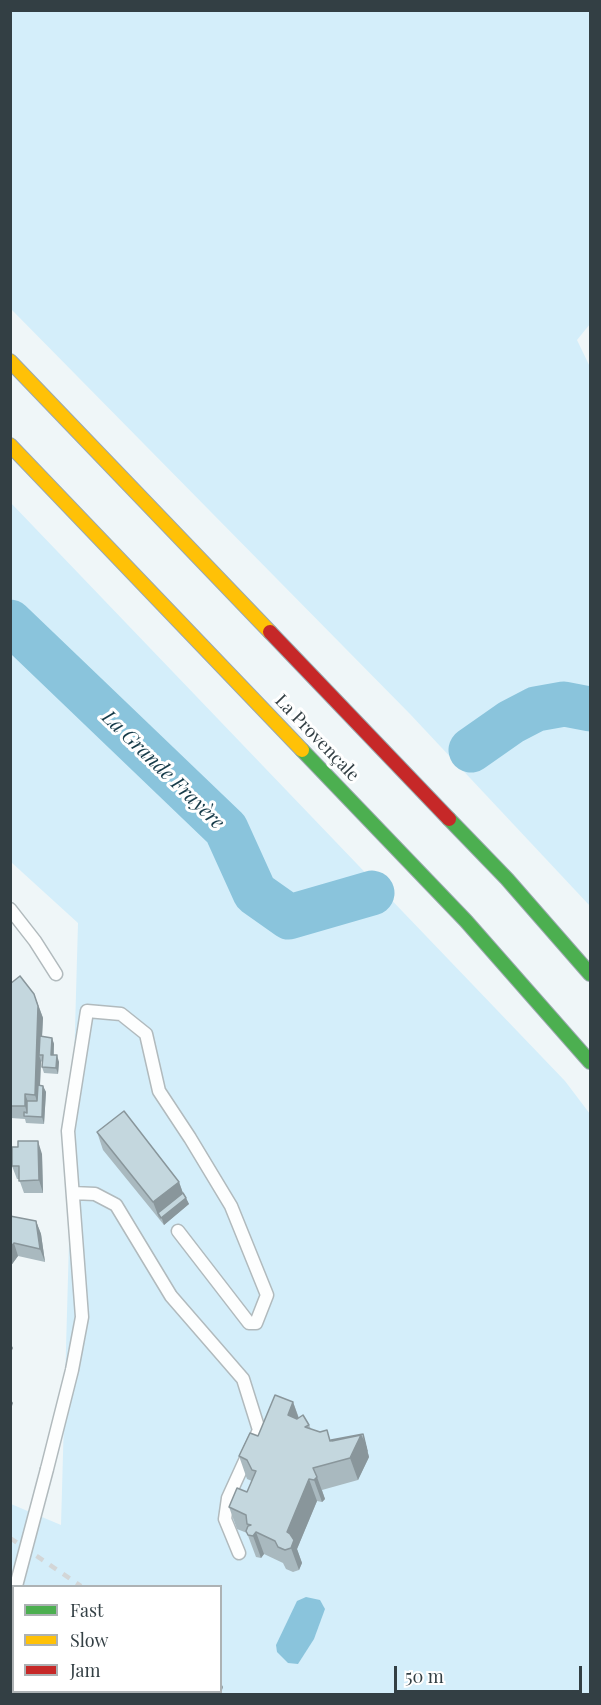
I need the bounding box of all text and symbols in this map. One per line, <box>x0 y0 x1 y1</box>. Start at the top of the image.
street label: La Provençale <box>270 690 364 786</box>
water label: La Grande Frayère <box>97 706 229 834</box>
legend <box>12 1585 222 1693</box>
text: Fast <box>70 1598 103 1622</box>
text: Slow <box>70 1628 108 1652</box>
scale bar <box>397 1654 584 1692</box>
text: Jam <box>70 1658 100 1682</box>
text: 50 m <box>405 1664 444 1688</box>

